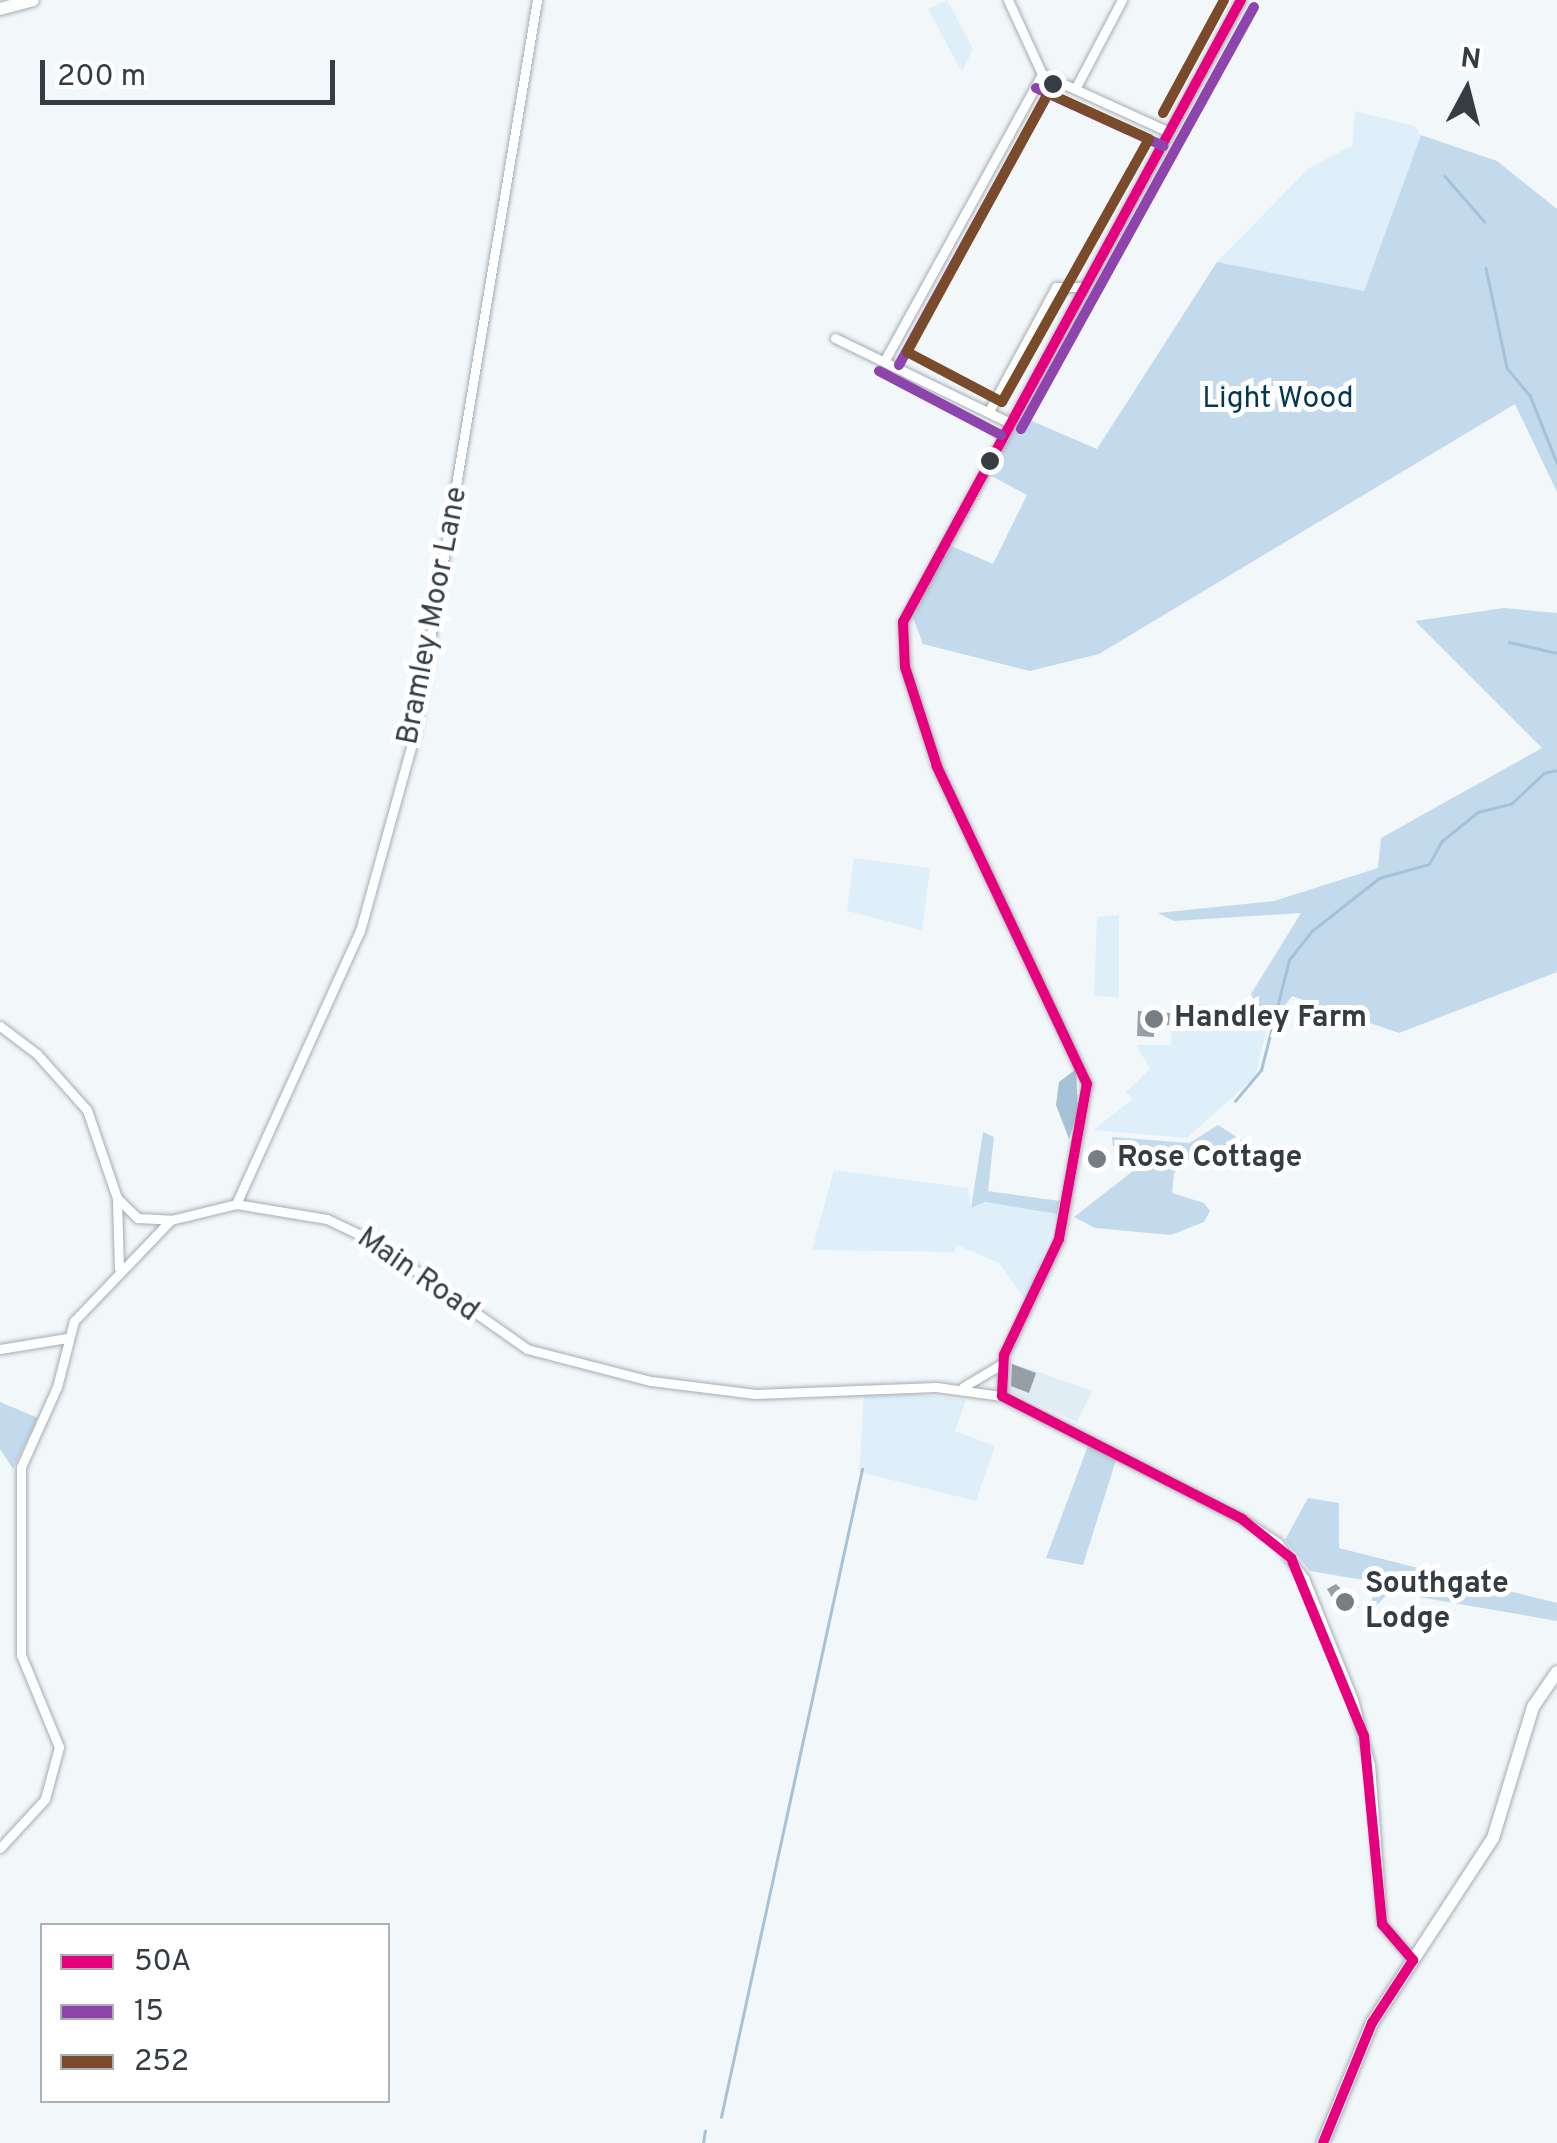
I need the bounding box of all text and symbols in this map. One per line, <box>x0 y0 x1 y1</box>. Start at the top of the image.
scale bar <box>45 40 340 102</box>
north arrow <box>1417 40 1517 140</box>
text: N <box>1458 41 1483 79</box>
text: 200 m <box>57 59 146 96</box>
unlabelled marker <box>1043 74 1063 94</box>
park label: Light Wood <box>1202 382 1354 418</box>
unlabelled marker <box>980 451 1000 471</box>
street label: Bramley Moor Lane <box>391 484 477 748</box>
place label: Handley Farm <box>1174 1001 1367 1037</box>
marker: Handley Farm <box>1143 1008 1165 1030</box>
place label: Rose Cottage <box>1117 1141 1302 1177</box>
marker: Rose Cottage <box>1086 1148 1108 1170</box>
street label: Main Road <box>349 1221 485 1331</box>
place label: Southgate Lodge <box>1365 1567 1509 1638</box>
marker: Southgate Lodge <box>1334 1591 1356 1613</box>
legend <box>40 1923 390 2103</box>
text: 50A <box>134 1944 191 1981</box>
text: 15 <box>134 1994 164 2031</box>
text: 252 <box>134 2044 189 2081</box>

